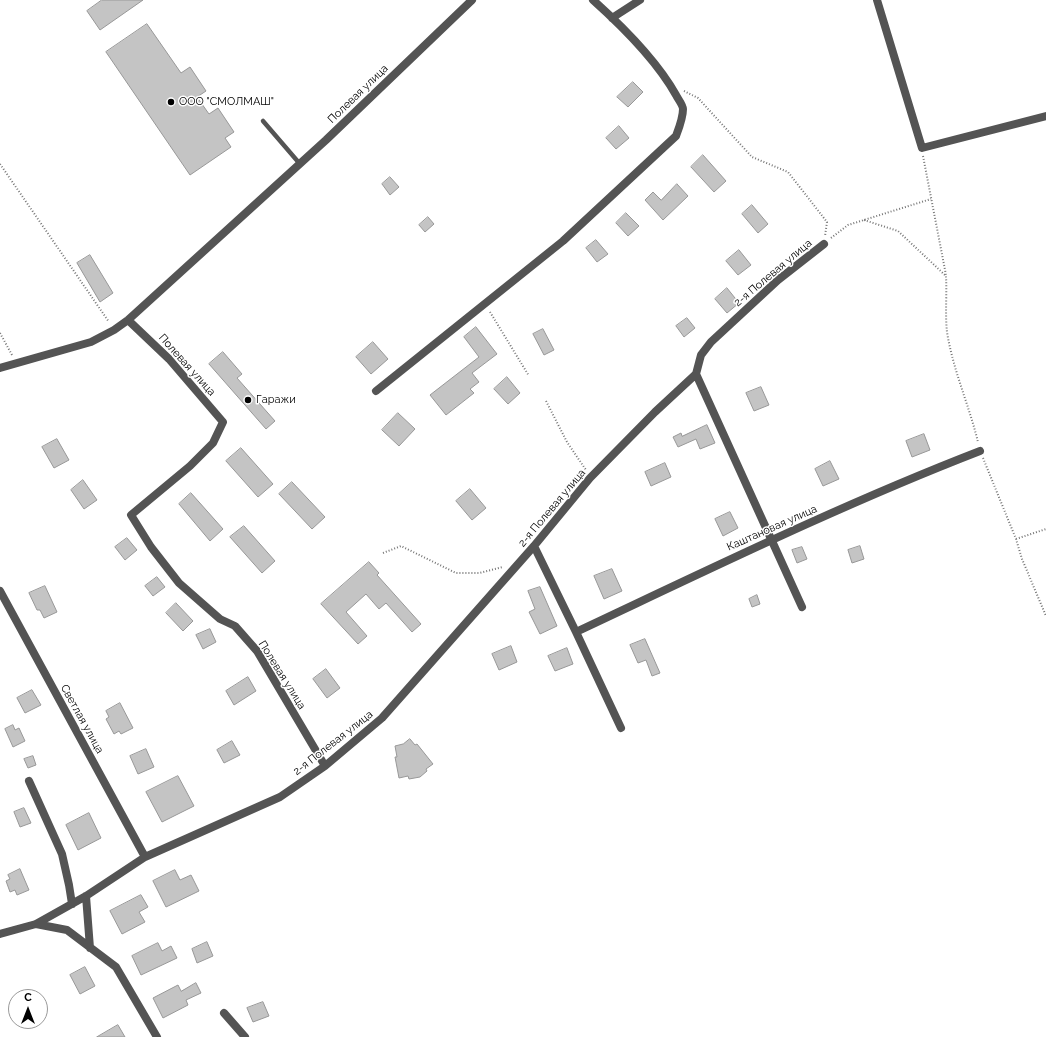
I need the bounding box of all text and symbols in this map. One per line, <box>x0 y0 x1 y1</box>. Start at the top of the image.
street label: Полевая улица <box>325 62 391 126</box>
place label: ООО "СМОЛМАШ" <box>179 95 274 109</box>
marker: ООО "СМОЛМАШ" <box>166 97 176 107</box>
street label: 2-я Полевая улица <box>731 237 815 309</box>
street label: Полевая улица <box>156 331 218 399</box>
place label: Гаражи <box>256 393 296 407</box>
marker: Гаражи <box>243 395 253 405</box>
street label: 2-я Полевая улица <box>516 466 588 550</box>
street label: Каштановая улица <box>725 502 819 554</box>
street label: Полевая улица <box>256 638 308 712</box>
street label: Светлая улица <box>58 682 106 756</box>
street label: 2-я Полевая улица <box>291 708 375 778</box>
north arrow <box>8 989 48 1029</box>
text: С <box>24 991 32 1004</box>

